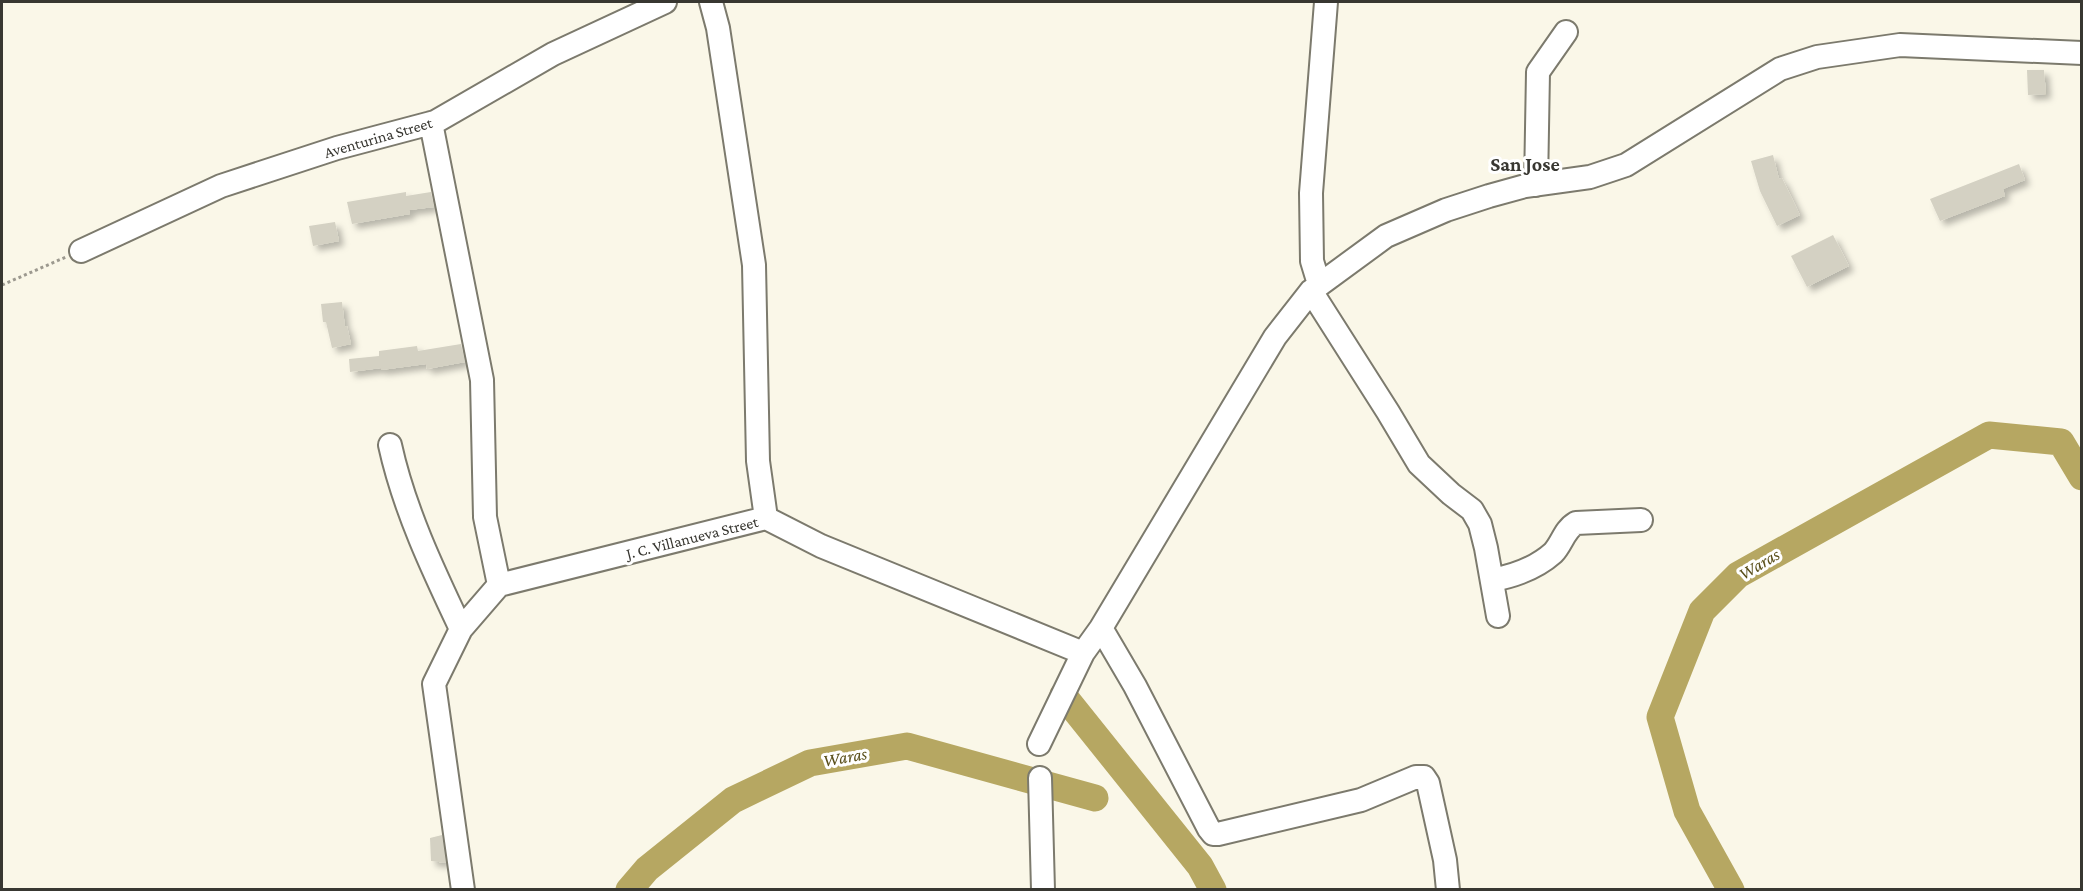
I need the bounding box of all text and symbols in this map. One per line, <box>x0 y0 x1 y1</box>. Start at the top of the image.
street label: Aventurina Street <box>322 114 435 161</box>
district label: San Jose <box>1490 153 1560 175</box>
street label: J. C. Villanueva Street <box>622 513 761 564</box>
water label: Waras <box>1735 544 1783 584</box>
water label: Waras <box>822 743 869 771</box>

